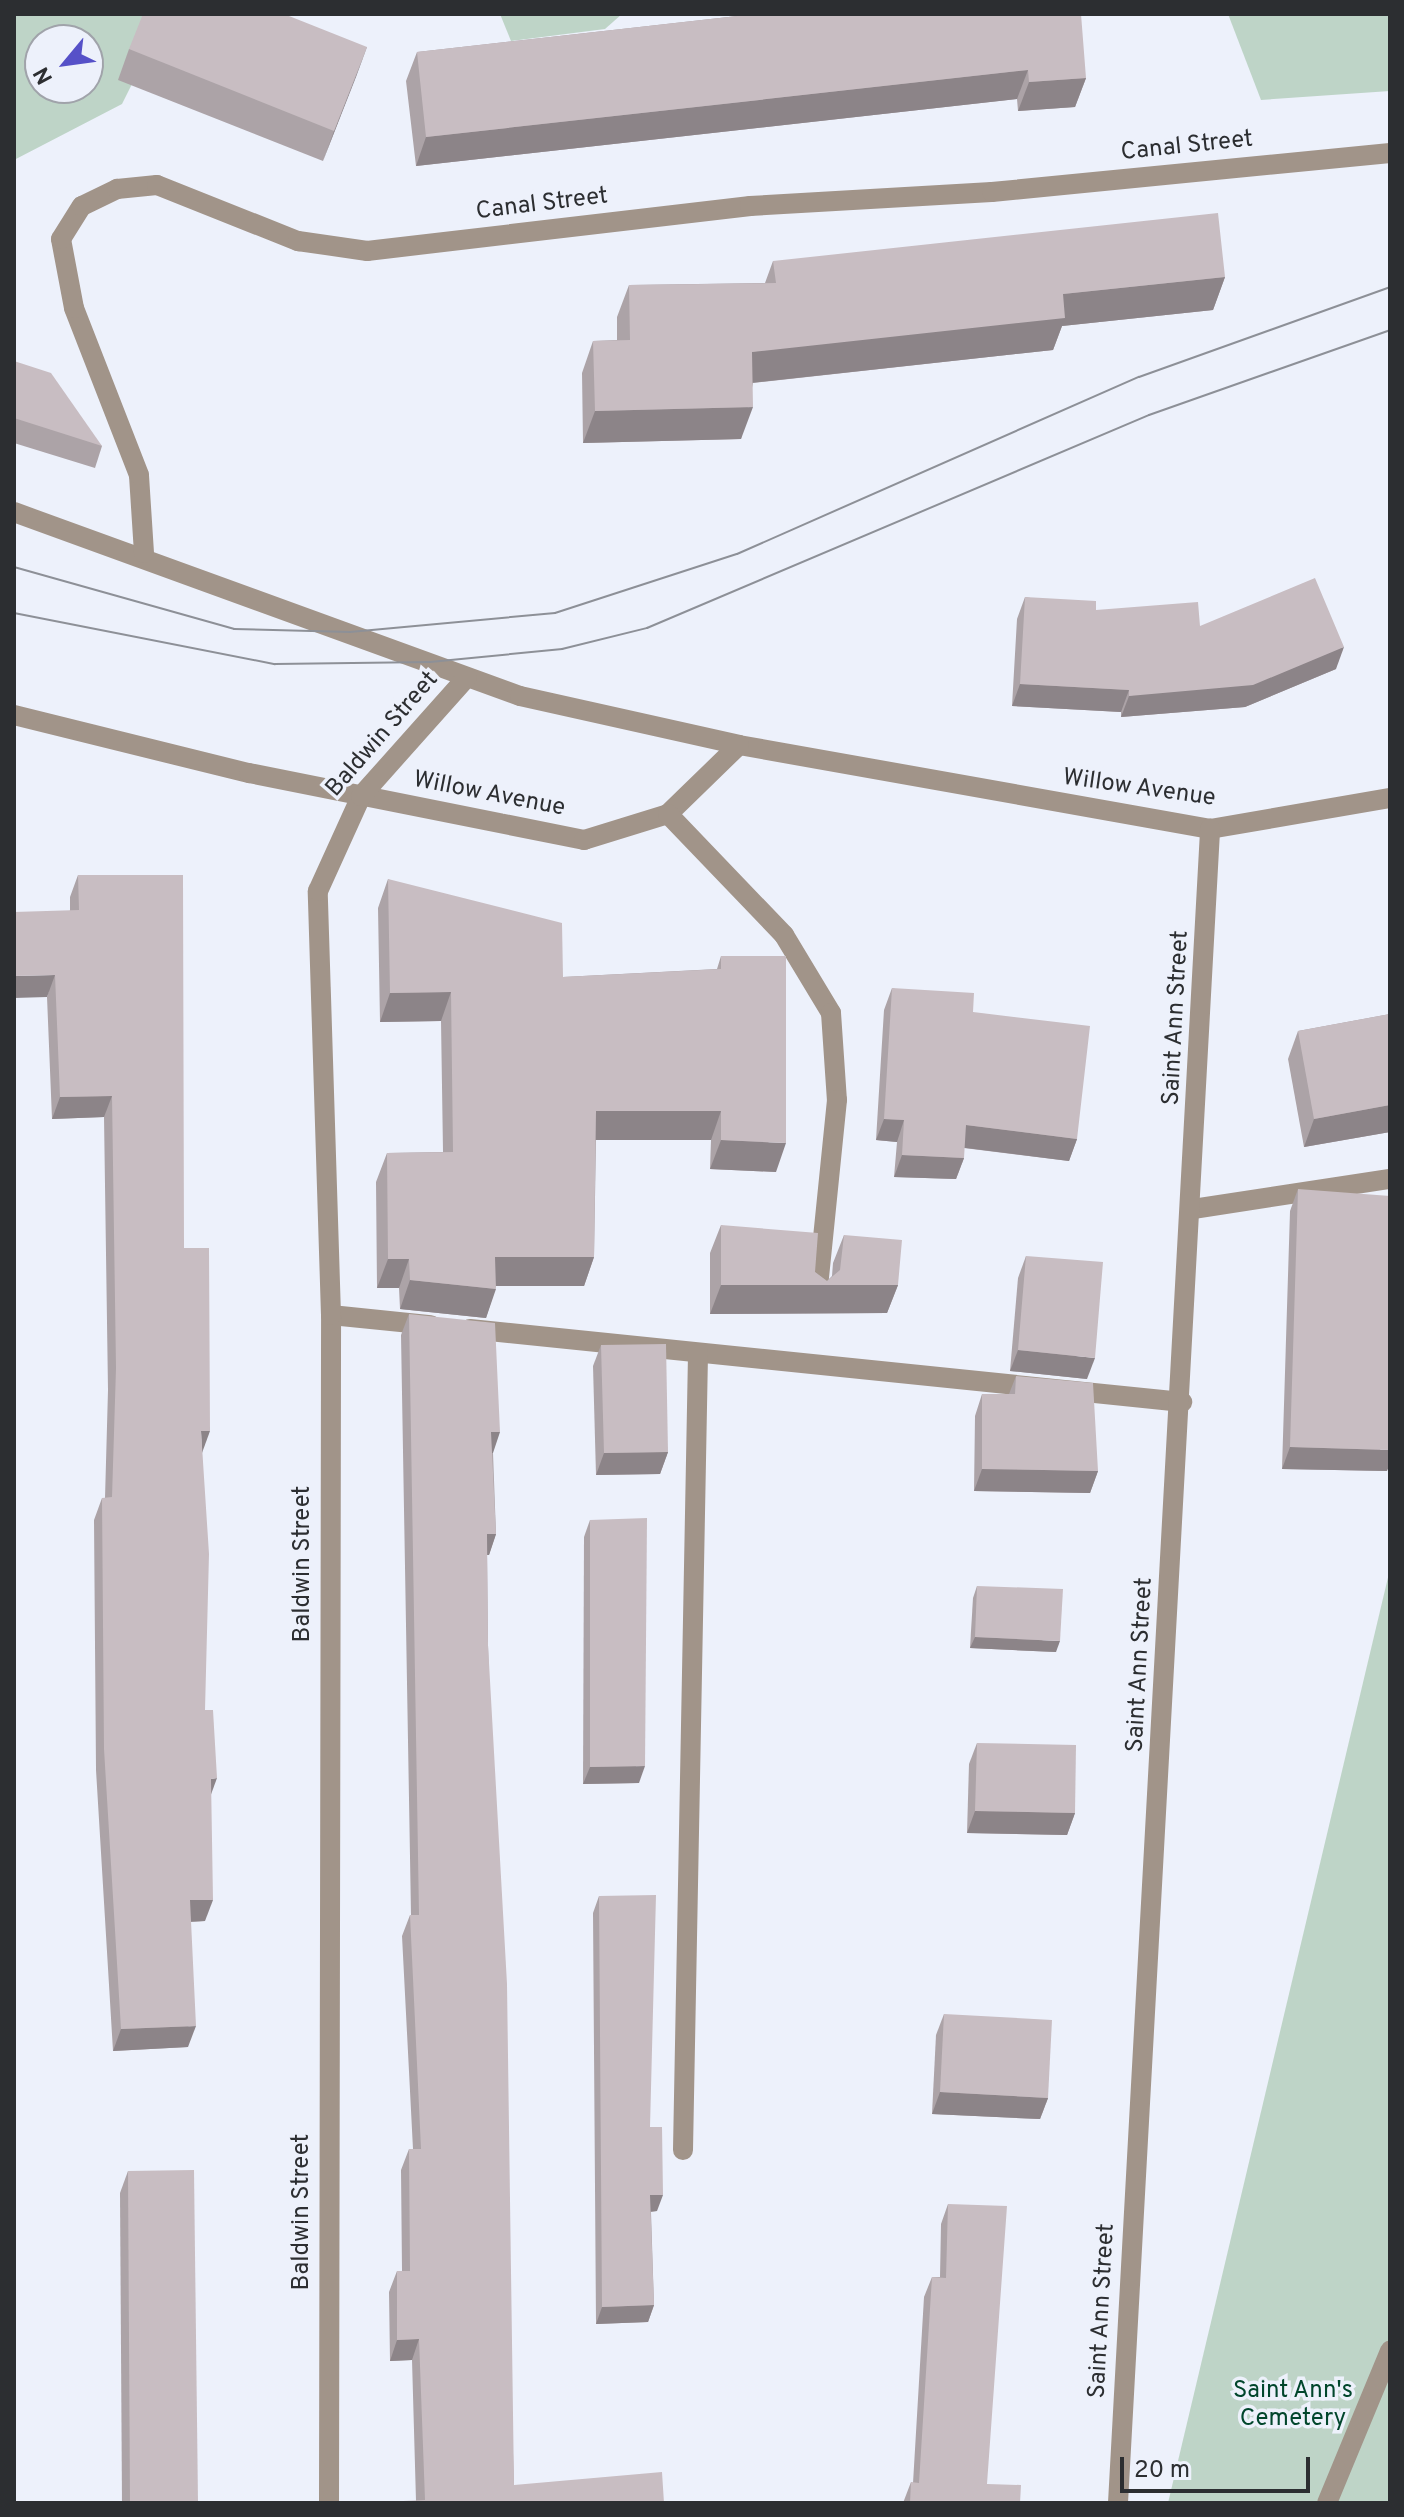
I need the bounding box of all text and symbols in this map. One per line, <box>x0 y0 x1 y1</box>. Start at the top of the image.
north arrow <box>24 24 104 104</box>
text: N <box>29 61 60 88</box>
street label: Canal Street <box>1119 126 1255 168</box>
street label: Canal Street <box>474 183 610 227</box>
street label: Baldwin Street <box>321 666 445 804</box>
street label: Willow Avenue <box>1060 764 1218 814</box>
street label: Willow Avenue <box>410 766 568 824</box>
street label: Saint Ann Street <box>1158 929 1196 1107</box>
street label: Baldwin Street <box>290 1486 318 1642</box>
street label: Saint Ann Street <box>1122 1576 1160 1754</box>
street label: Baldwin Street <box>289 2134 317 2290</box>
street label: Saint Ann Street <box>1084 2222 1122 2400</box>
park label: Saint Ann's Cemetery <box>1233 2378 1353 2434</box>
scale bar <box>1124 2441 1314 2491</box>
text: 20 m <box>1134 2456 1190 2486</box>

